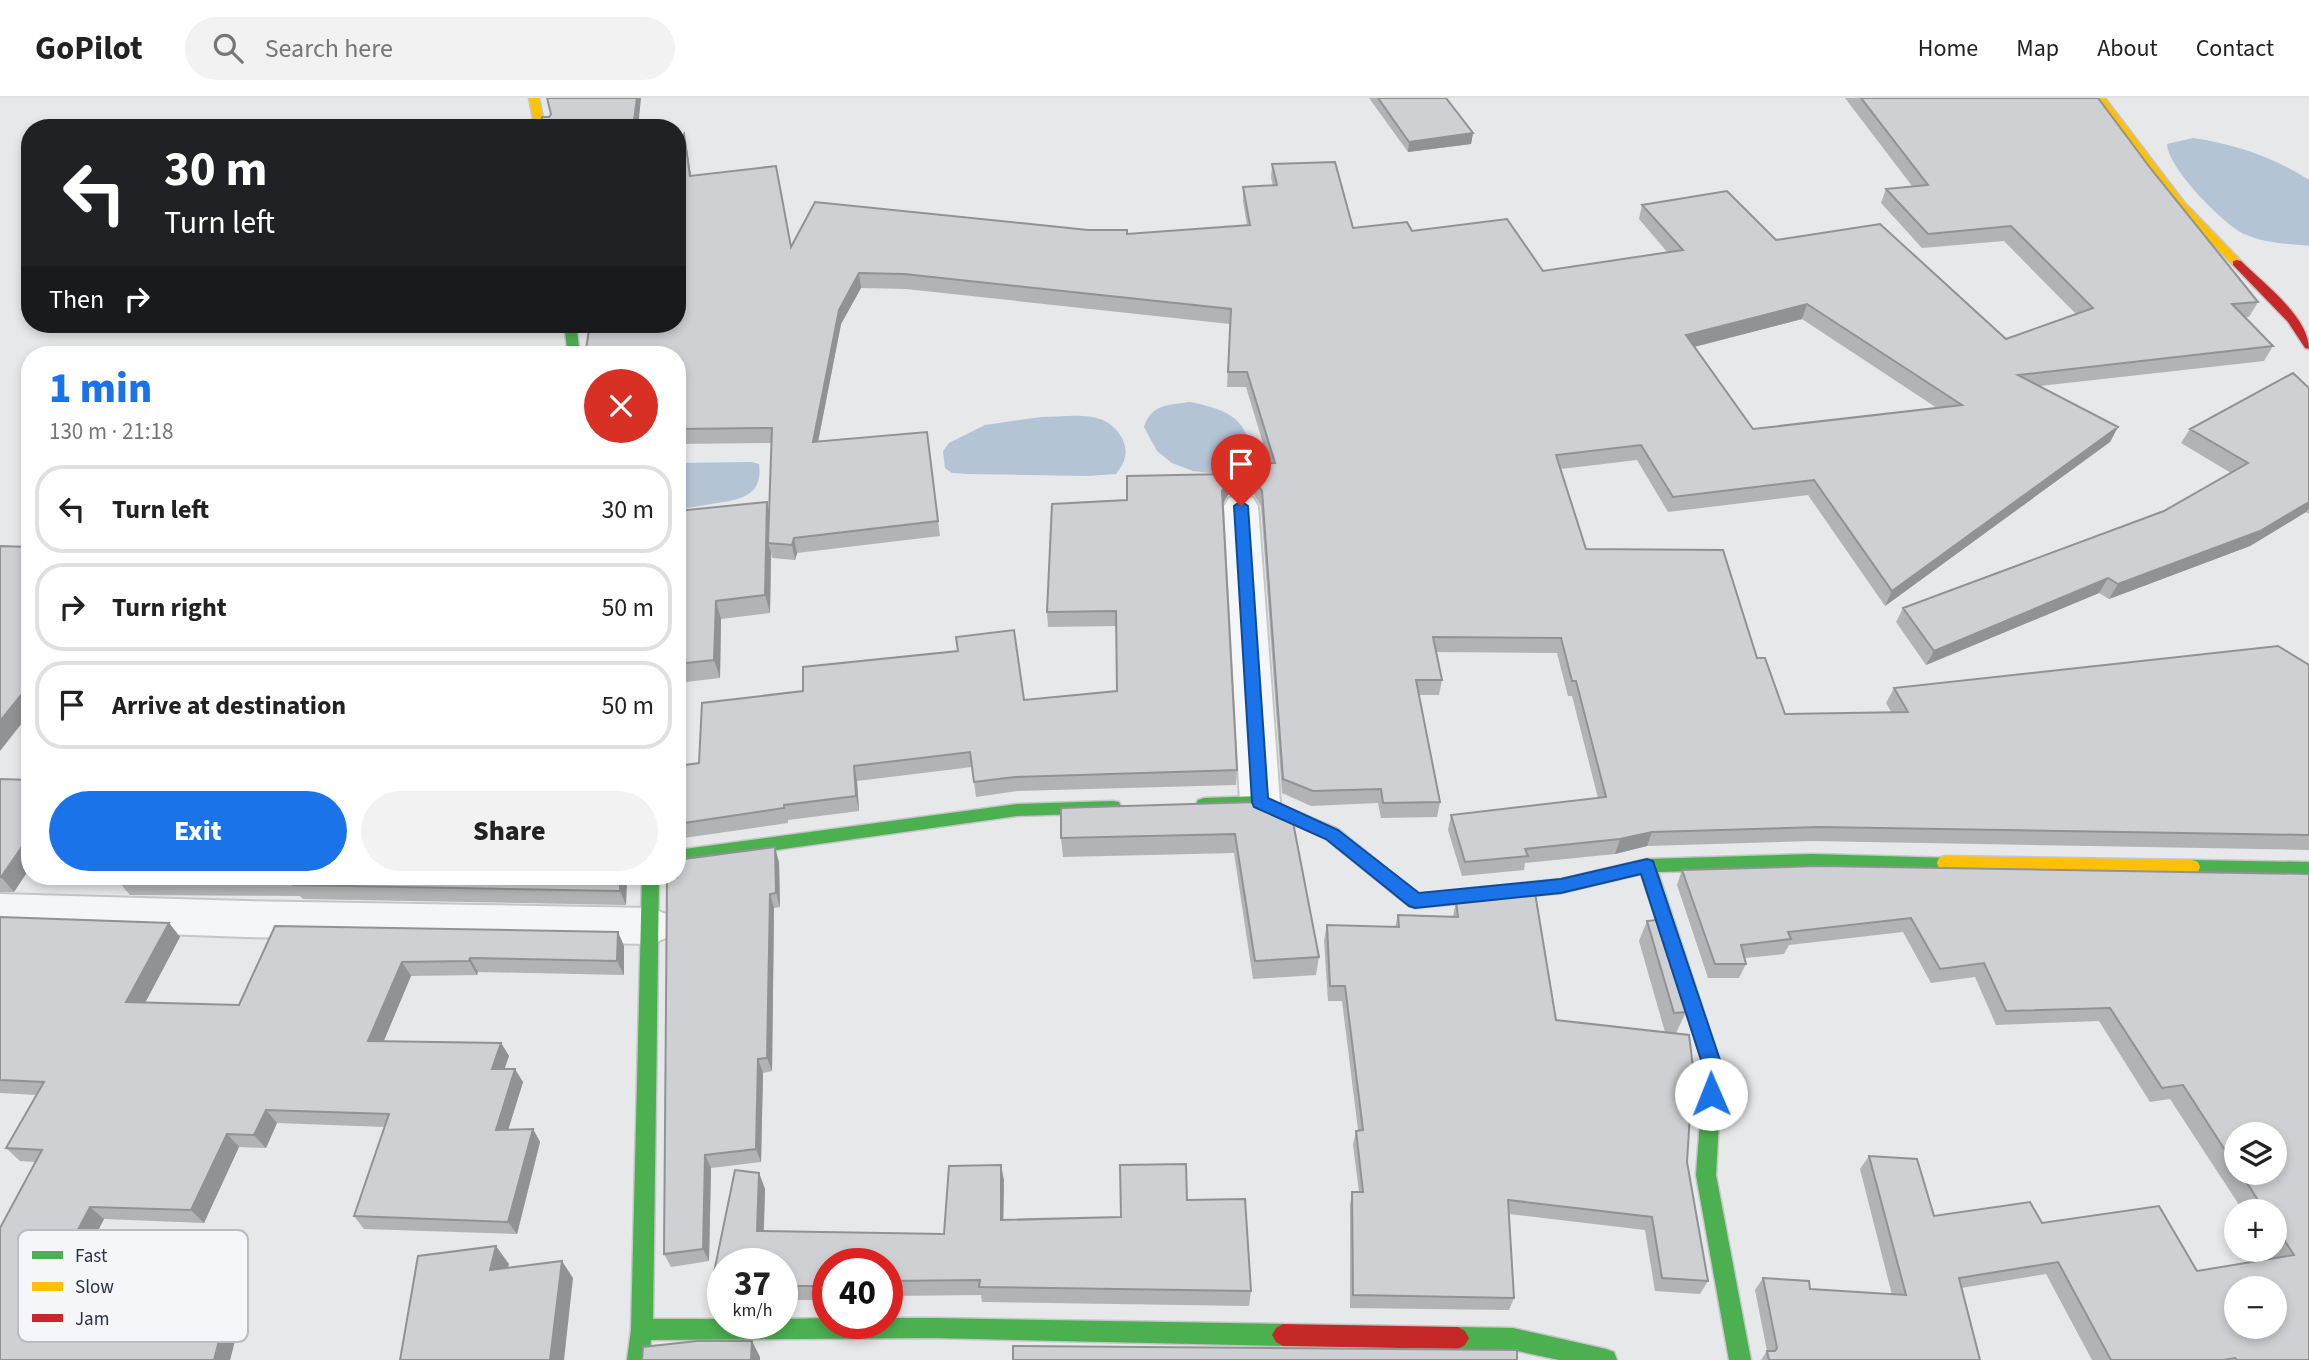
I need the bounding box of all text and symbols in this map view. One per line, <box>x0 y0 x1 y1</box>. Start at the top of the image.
search box <box>185 17 675 80</box>
text: GoPilot <box>35 25 143 72</box>
icon: search <box>209 29 247 67</box>
text: Search here <box>265 30 393 67</box>
text: Home <box>1918 31 1978 66</box>
text: Map <box>2016 31 2059 66</box>
text: About <box>2097 31 2158 66</box>
text: Contact <box>2196 31 2274 66</box>
text: 30 m <box>164 135 268 205</box>
icon: left <box>49 147 140 238</box>
text: Turn left <box>164 200 275 246</box>
icon: right <box>118 280 156 318</box>
text: Then <box>49 281 104 318</box>
text: 1 min <box>49 359 152 419</box>
button: close <box>584 369 658 443</box>
text: 130 m · 21:18 <box>49 415 173 448</box>
pin <box>1211 434 1271 506</box>
icon: arrive <box>1222 445 1260 483</box>
icon: left <box>53 490 91 528</box>
text: Turn left <box>112 491 209 528</box>
text: 30 m <box>601 491 654 528</box>
icon: right <box>53 588 91 626</box>
text: Turn right <box>112 589 227 626</box>
text: 50 m <box>601 589 654 626</box>
icon: arrive <box>53 686 91 724</box>
text: Arrive at destination <box>112 687 346 724</box>
text: 50 m <box>601 687 654 724</box>
button: Exit <box>49 791 347 871</box>
button: Share <box>361 791 658 871</box>
position arrow <box>1674 1057 1748 1131</box>
map controls <box>2224 1122 2287 1339</box>
button: layers <box>2224 1122 2287 1185</box>
button: + <box>2224 1199 2287 1262</box>
legend <box>18 1230 248 1342</box>
text: Fast <box>75 1243 108 1270</box>
speed limit sign: 40 <box>812 1248 903 1339</box>
text: 37 <box>734 1259 771 1309</box>
text: Slow <box>75 1274 114 1301</box>
button: − <box>2224 1276 2287 1339</box>
text: km/h <box>733 1298 772 1323</box>
text: Jam <box>75 1306 109 1333</box>

